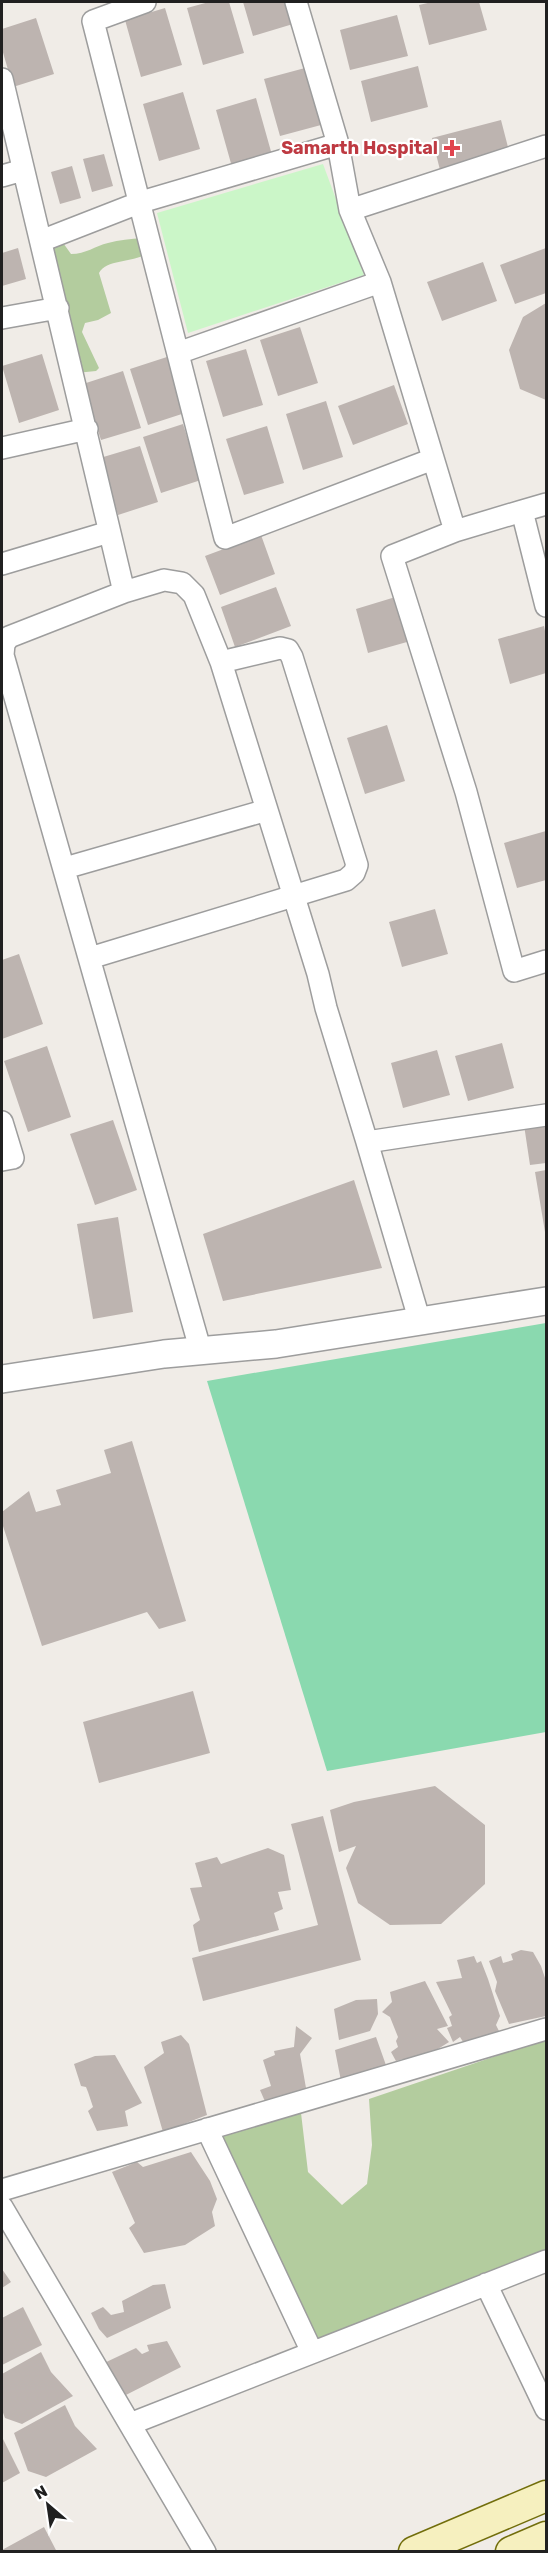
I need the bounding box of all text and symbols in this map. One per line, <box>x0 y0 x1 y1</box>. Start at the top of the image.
place label: Samarth Hospital <box>281 137 438 159</box>
marker: Samarth Hospital <box>443 139 461 157</box>
north arrow <box>18 2475 78 2535</box>
text: N <box>31 2481 51 2503</box>

